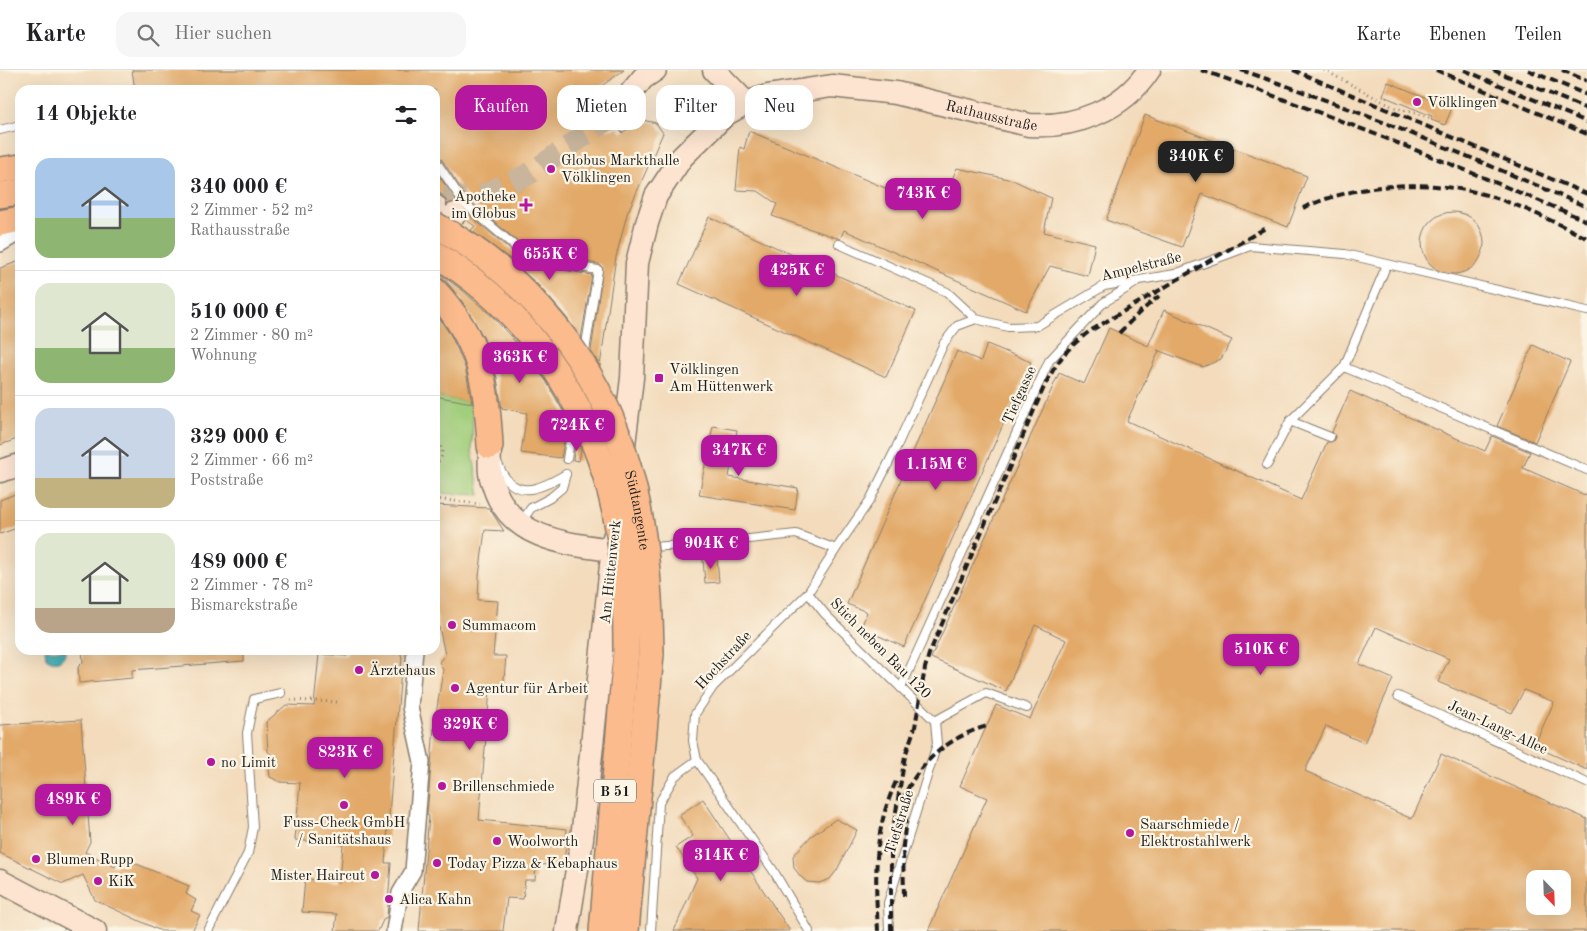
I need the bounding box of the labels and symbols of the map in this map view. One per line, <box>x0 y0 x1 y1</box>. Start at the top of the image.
marker: Völklingen <box>1411 96 1423 108</box>
place label: Völklingen <box>1427 96 1497 111</box>
street label: Rathausstraße <box>944 99 1038 134</box>
pin: 340K € <box>1155 140 1237 183</box>
place label: Globus Markthalle Völklingen <box>561 154 680 186</box>
marker: Globus Markthalle Völklingen <box>545 163 557 175</box>
pin: 743K € <box>882 178 964 220</box>
place label: Apotheke im Globus <box>451 190 516 222</box>
marker: Apotheke im Globus <box>520 199 532 211</box>
pin: 655K € <box>509 238 591 281</box>
street label: Ampelstraße <box>1100 250 1183 285</box>
pin: 425K € <box>756 254 838 297</box>
pin: 363K € <box>479 342 561 384</box>
place label: Völklingen Am Hüttenwerk <box>669 363 774 395</box>
street label: Tiefgasse <box>1001 364 1040 427</box>
marker: Völklingen Am Hüttenwerk <box>653 372 665 384</box>
pin: 724K € <box>536 410 618 452</box>
pin: 347K € <box>698 434 780 477</box>
pin: 1.15M € <box>890 448 982 491</box>
street label: Südtangente <box>621 469 651 551</box>
street label: Am Hüttenwerk <box>599 519 624 625</box>
pin: 904K € <box>670 528 752 570</box>
street label: Stich neben Bau 120 <box>827 596 933 702</box>
marker: Summacom <box>446 619 458 631</box>
place label: Summacom <box>462 619 537 634</box>
street label: Hochstraße <box>693 629 755 693</box>
pin: 510K € <box>1220 634 1302 676</box>
place label: Ärztehaus <box>369 661 435 679</box>
marker: Ärztehaus <box>353 664 365 676</box>
marker: Agentur für Arbeit <box>449 682 461 694</box>
place label: Agentur für Arbeit <box>465 682 588 697</box>
street label: Jean-Lang-Allee <box>1445 699 1550 758</box>
pin: 329K € <box>429 708 511 751</box>
pin: 823K € <box>304 736 386 779</box>
marker: no Limit <box>205 756 217 768</box>
place label: no Limit <box>221 756 276 771</box>
road number: B 51 <box>594 779 636 802</box>
marker: Brillenschmiede <box>436 780 448 792</box>
place label: Brillenschmiede <box>452 780 555 795</box>
pin: 489K € <box>32 784 114 826</box>
street label: Tiefstraße <box>884 788 917 857</box>
marker: Fuss-Check GmbH / Sanitätshaus <box>338 799 350 811</box>
place label: Fuss-Check GmbH / Sanitätshaus <box>283 816 405 848</box>
place label: Saarschmiede / Elektrostahlwerk <box>1140 818 1251 850</box>
marker: Saarschmiede / Elektrostahlwerk <box>1124 827 1136 839</box>
marker: Woolworth <box>491 835 503 847</box>
place label: Woolworth <box>507 835 578 850</box>
pin: 314K € <box>680 840 762 882</box>
marker: Blumen Rupp <box>30 853 42 865</box>
place label: Blumen Rupp <box>46 853 134 868</box>
marker: Today Pizza & Kebaphaus <box>431 857 443 869</box>
place label: Today Pizza & Kebaphaus <box>447 857 618 872</box>
place label: Mister Haircut <box>270 869 365 884</box>
marker: Mister Haircut <box>369 869 381 881</box>
north arrow <box>1526 870 1571 915</box>
marker: KiK <box>92 875 104 887</box>
place label: KiK <box>108 875 135 890</box>
marker: Alica Kahn <box>383 893 395 905</box>
place label: Alica Kahn <box>399 893 472 908</box>

